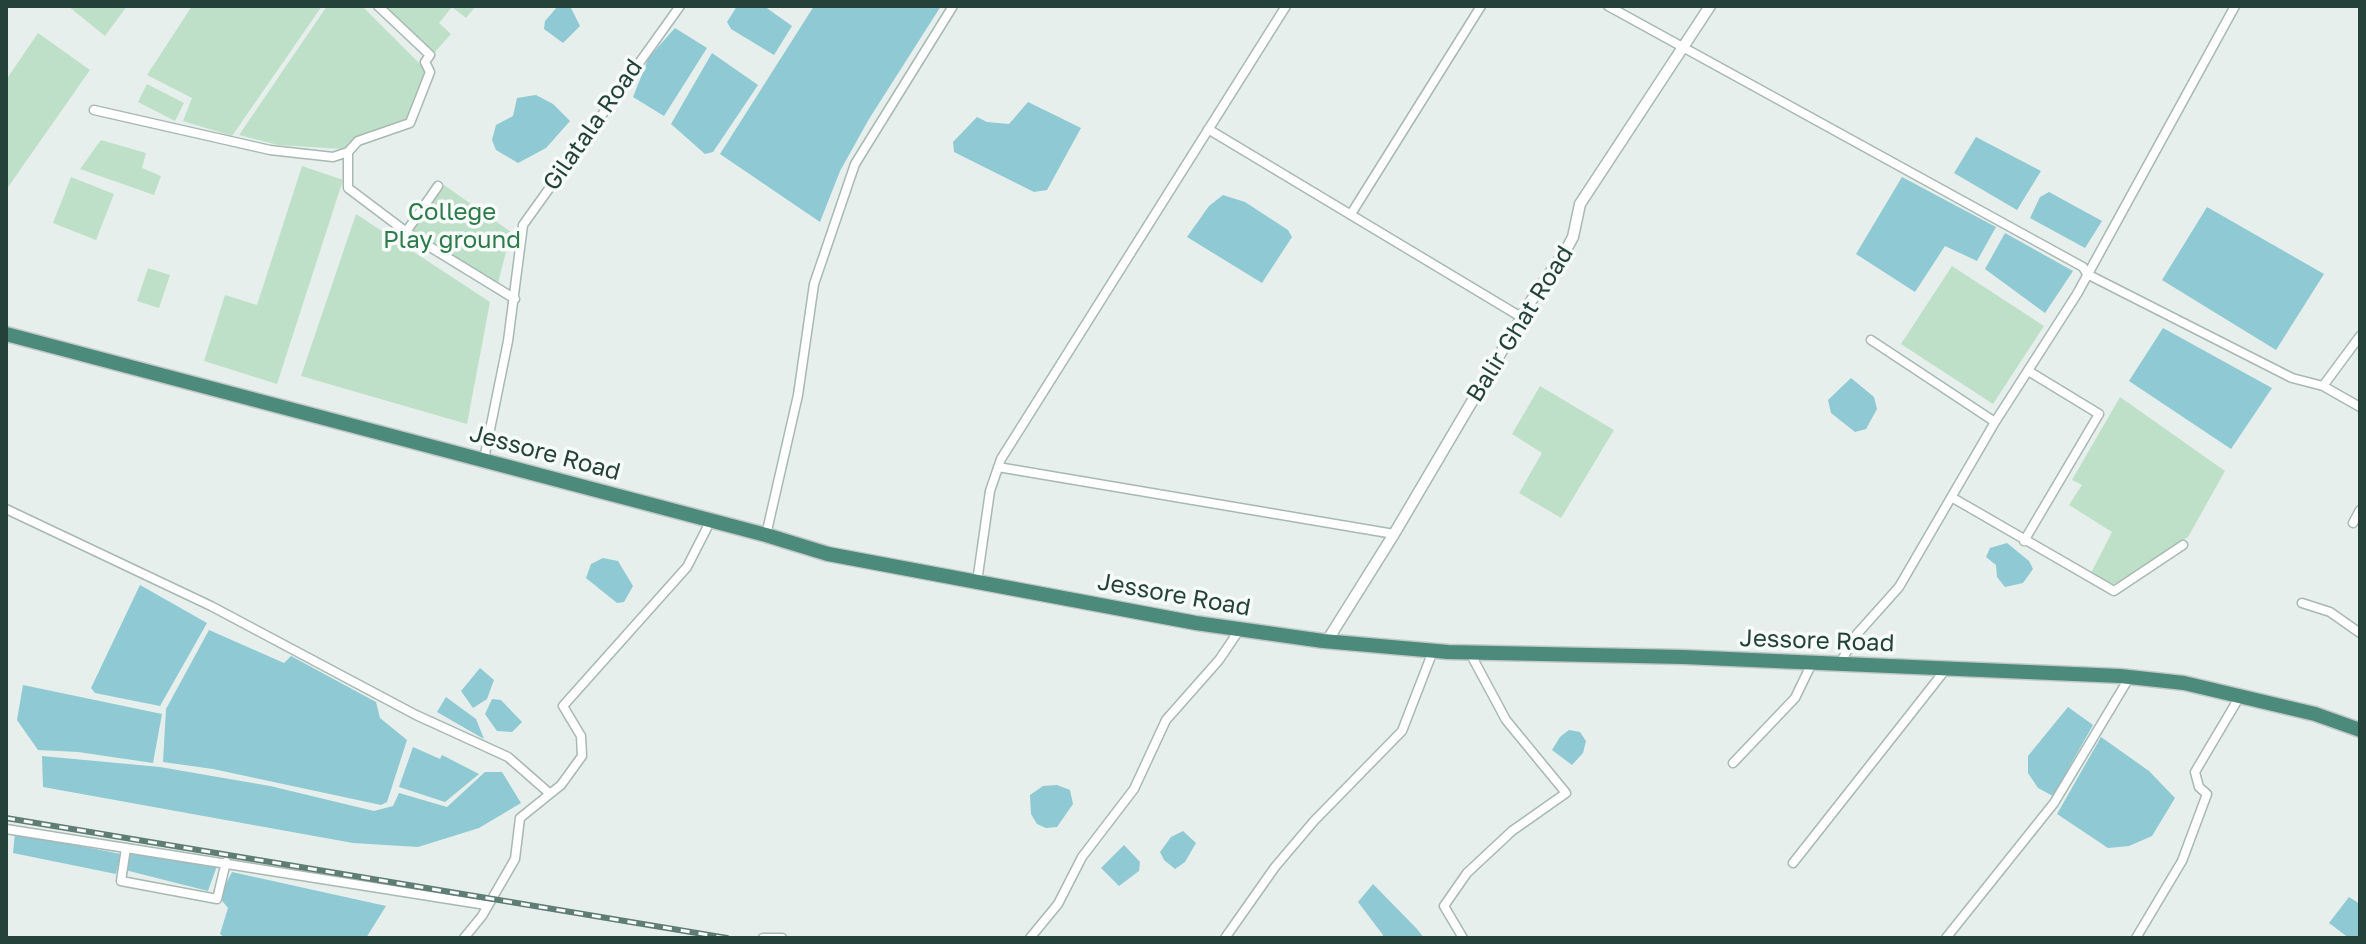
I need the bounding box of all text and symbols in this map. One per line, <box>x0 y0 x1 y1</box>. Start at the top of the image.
street label: Gilatala Road <box>537 54 649 196</box>
park label: College Play ground <box>383 198 521 254</box>
street label: Balir Ghat Road <box>1460 241 1580 407</box>
street label: Jessore Road <box>466 419 624 487</box>
street label: Jessore Road <box>1095 567 1253 623</box>
street label: Jessore Road <box>1739 624 1895 658</box>

